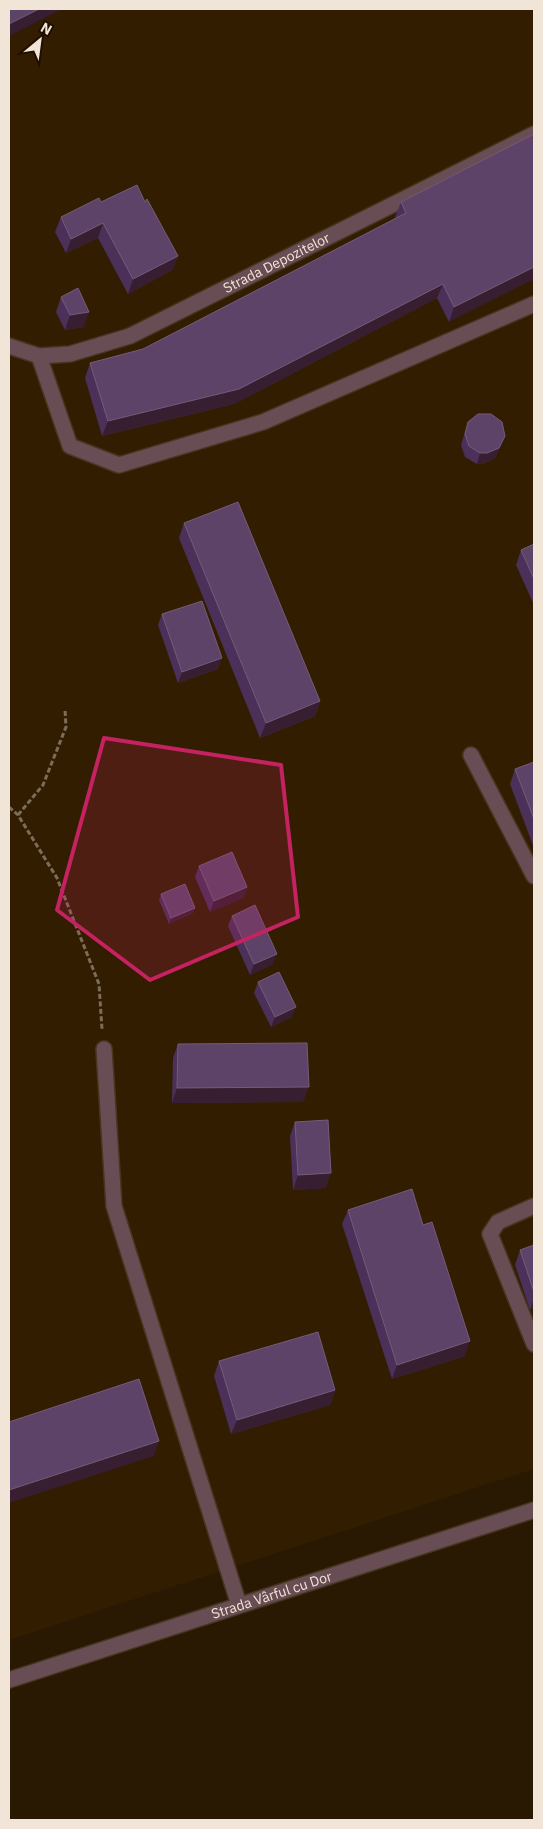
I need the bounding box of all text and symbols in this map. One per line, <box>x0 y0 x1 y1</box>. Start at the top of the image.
north arrow <box>15 15 65 65</box>
text: N <box>38 18 55 39</box>
street label: Strada Depozitelor <box>220 229 333 297</box>
street label: Strada Vârful cu Dor <box>209 1567 334 1623</box>

